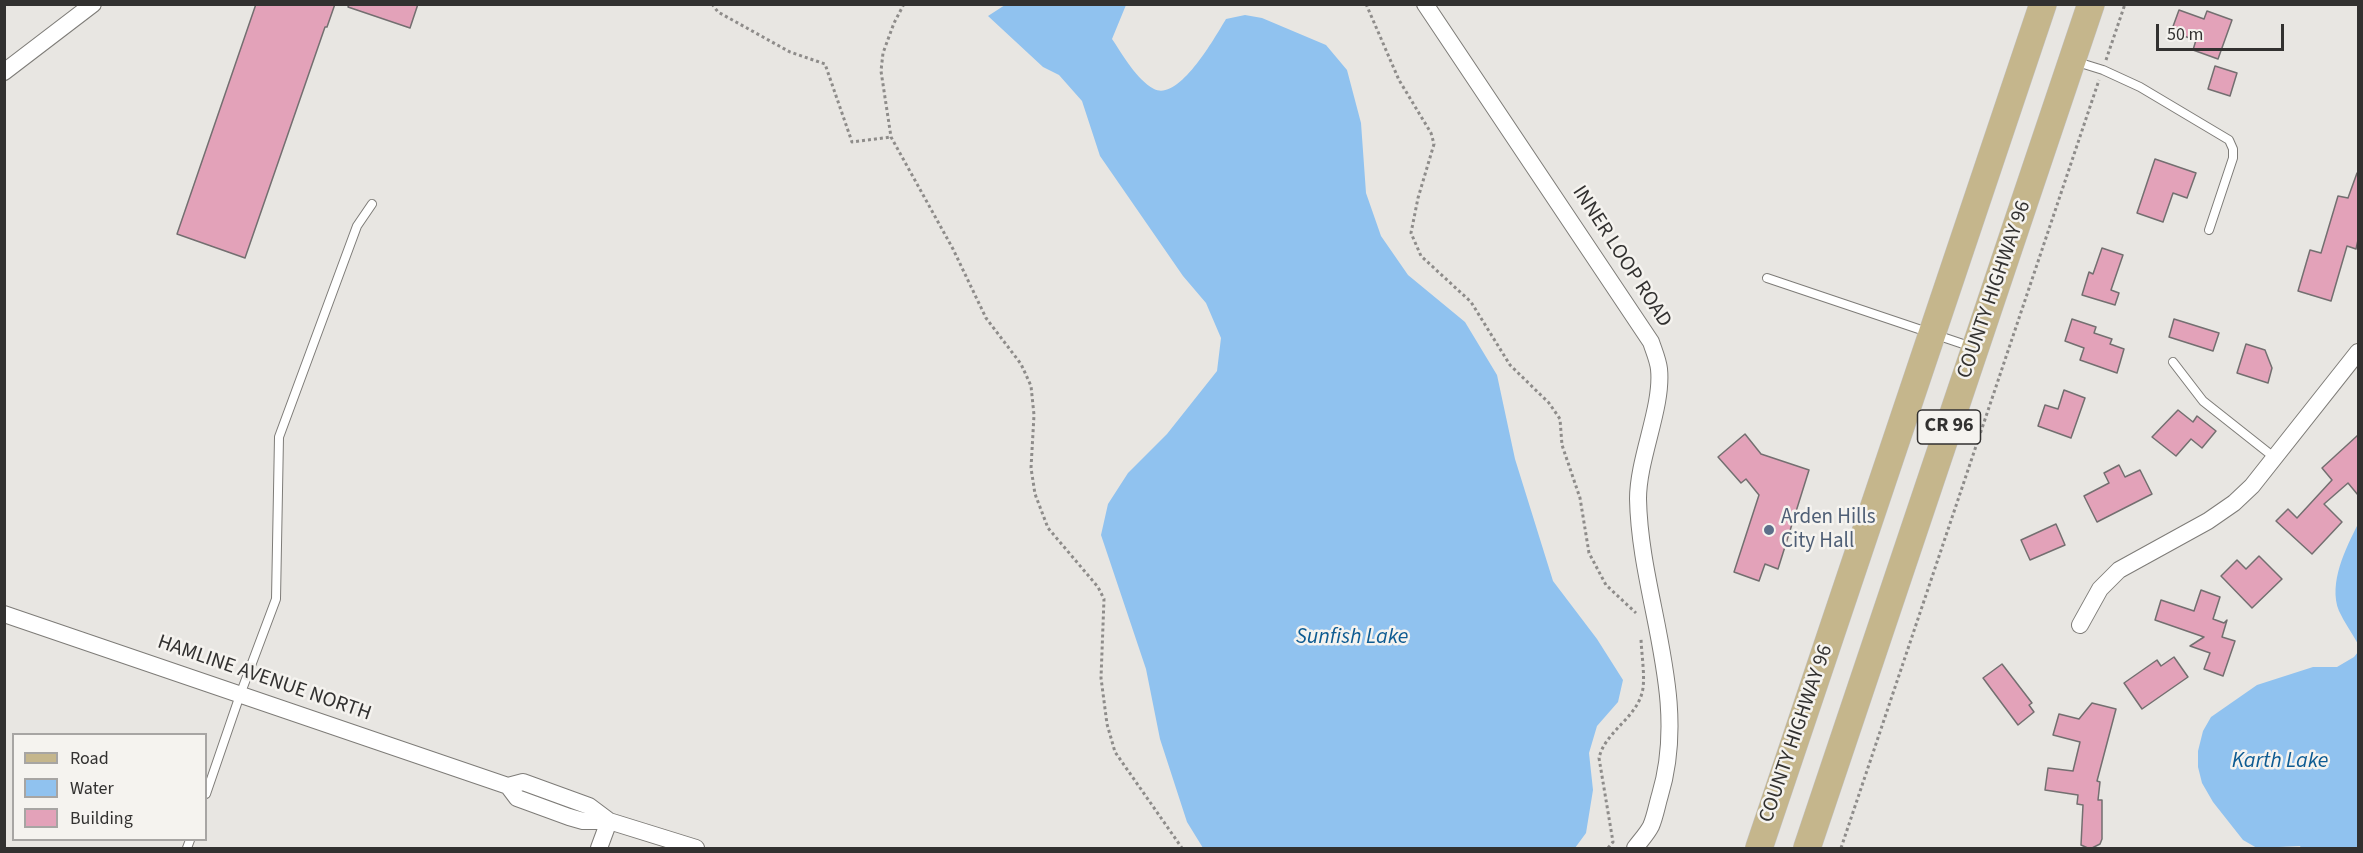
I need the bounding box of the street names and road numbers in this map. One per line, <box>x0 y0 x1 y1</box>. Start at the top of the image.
street label: INNER LOOP ROAD <box>1566 182 1676 332</box>
street label: COUNTY HIGHWAY 96 <box>1953 198 2037 382</box>
road number: CR 96 <box>1918 410 1980 444</box>
street label: HAMLINE AVENUE NORTH <box>154 631 374 727</box>
street label: COUNTY HIGHWAY 96 <box>1755 642 1839 826</box>

